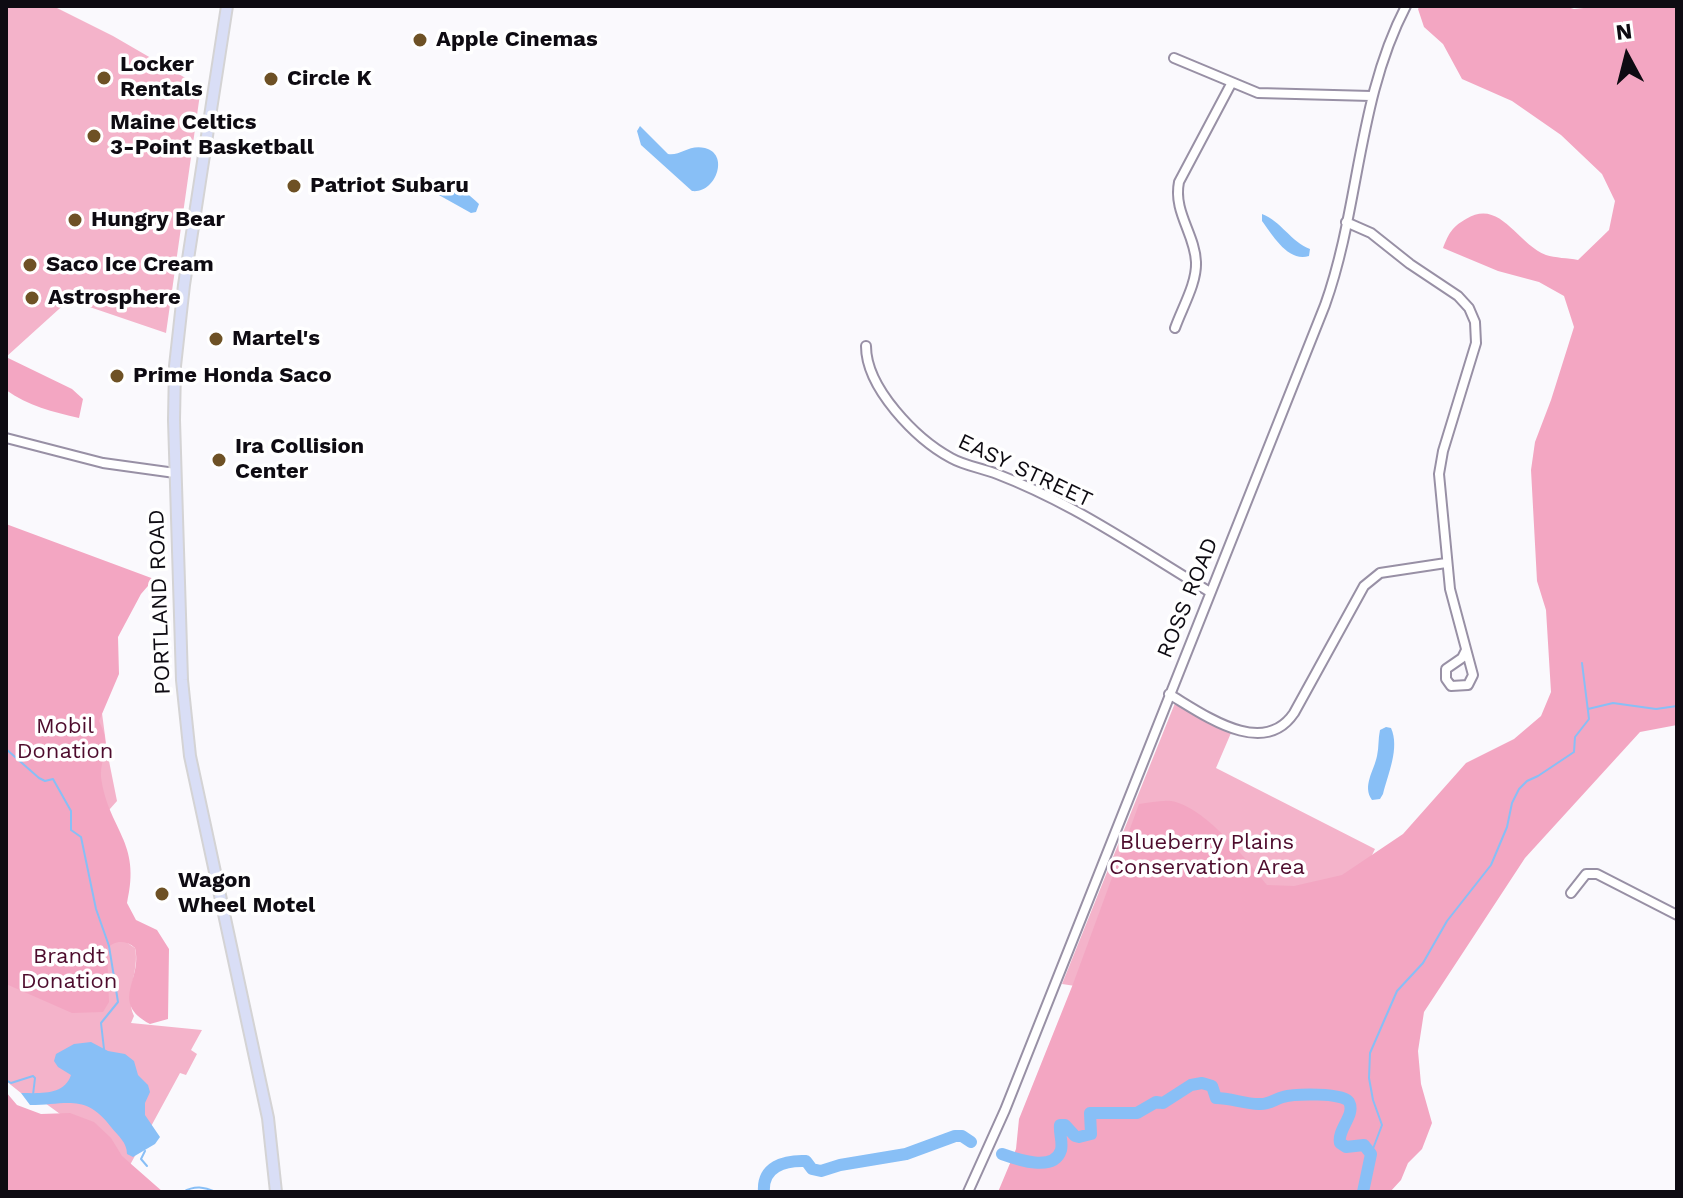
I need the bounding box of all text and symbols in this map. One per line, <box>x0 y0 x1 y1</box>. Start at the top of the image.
north arrow <box>1587 16 1667 96</box>
text: N <box>1614 18 1634 45</box>
place label: Apple Cinemas <box>436 27 598 53</box>
marker: Apple Cinemas <box>411 31 429 49</box>
place label: Locker Rentals <box>120 52 203 104</box>
place label: Circle K <box>287 66 372 92</box>
marker: Locker Rentals <box>95 69 113 87</box>
marker: Circle K <box>262 70 280 88</box>
place label: Maine Celtics 3-Point Basketball <box>110 110 314 162</box>
marker: Maine Celtics 3-Point Basketball <box>85 127 103 145</box>
place label: Patriot Subaru <box>310 173 469 199</box>
marker: Patriot Subaru <box>285 177 303 195</box>
place label: Hungry Bear <box>91 207 225 233</box>
marker: Hungry Bear <box>66 211 84 229</box>
place label: Saco Ice Cream <box>46 252 214 278</box>
marker: Saco Ice Cream <box>21 256 39 274</box>
place label: Astrosphere <box>48 285 181 311</box>
marker: Astrosphere <box>23 289 41 307</box>
place label: Martel's <box>232 326 320 352</box>
marker: Martel's <box>207 330 225 348</box>
place label: Prime Honda Saco <box>133 363 332 389</box>
marker: Prime Honda Saco <box>108 367 126 385</box>
street label: EASY STREET <box>954 428 1096 514</box>
place label: Ira Collision Center <box>235 434 364 486</box>
marker: Ira Collision Center <box>210 451 228 469</box>
street label: PORTLAND ROAD <box>144 509 176 695</box>
street label: ROSS ROAD <box>1152 534 1224 662</box>
park label: Mobil Donation <box>17 714 113 766</box>
park label: Blueberry Plains Conservation Area <box>1109 830 1305 882</box>
place label: Wagon Wheel Motel <box>178 868 315 920</box>
marker: Wagon Wheel Motel <box>153 885 171 903</box>
park label: Brandt Donation <box>21 944 117 996</box>

